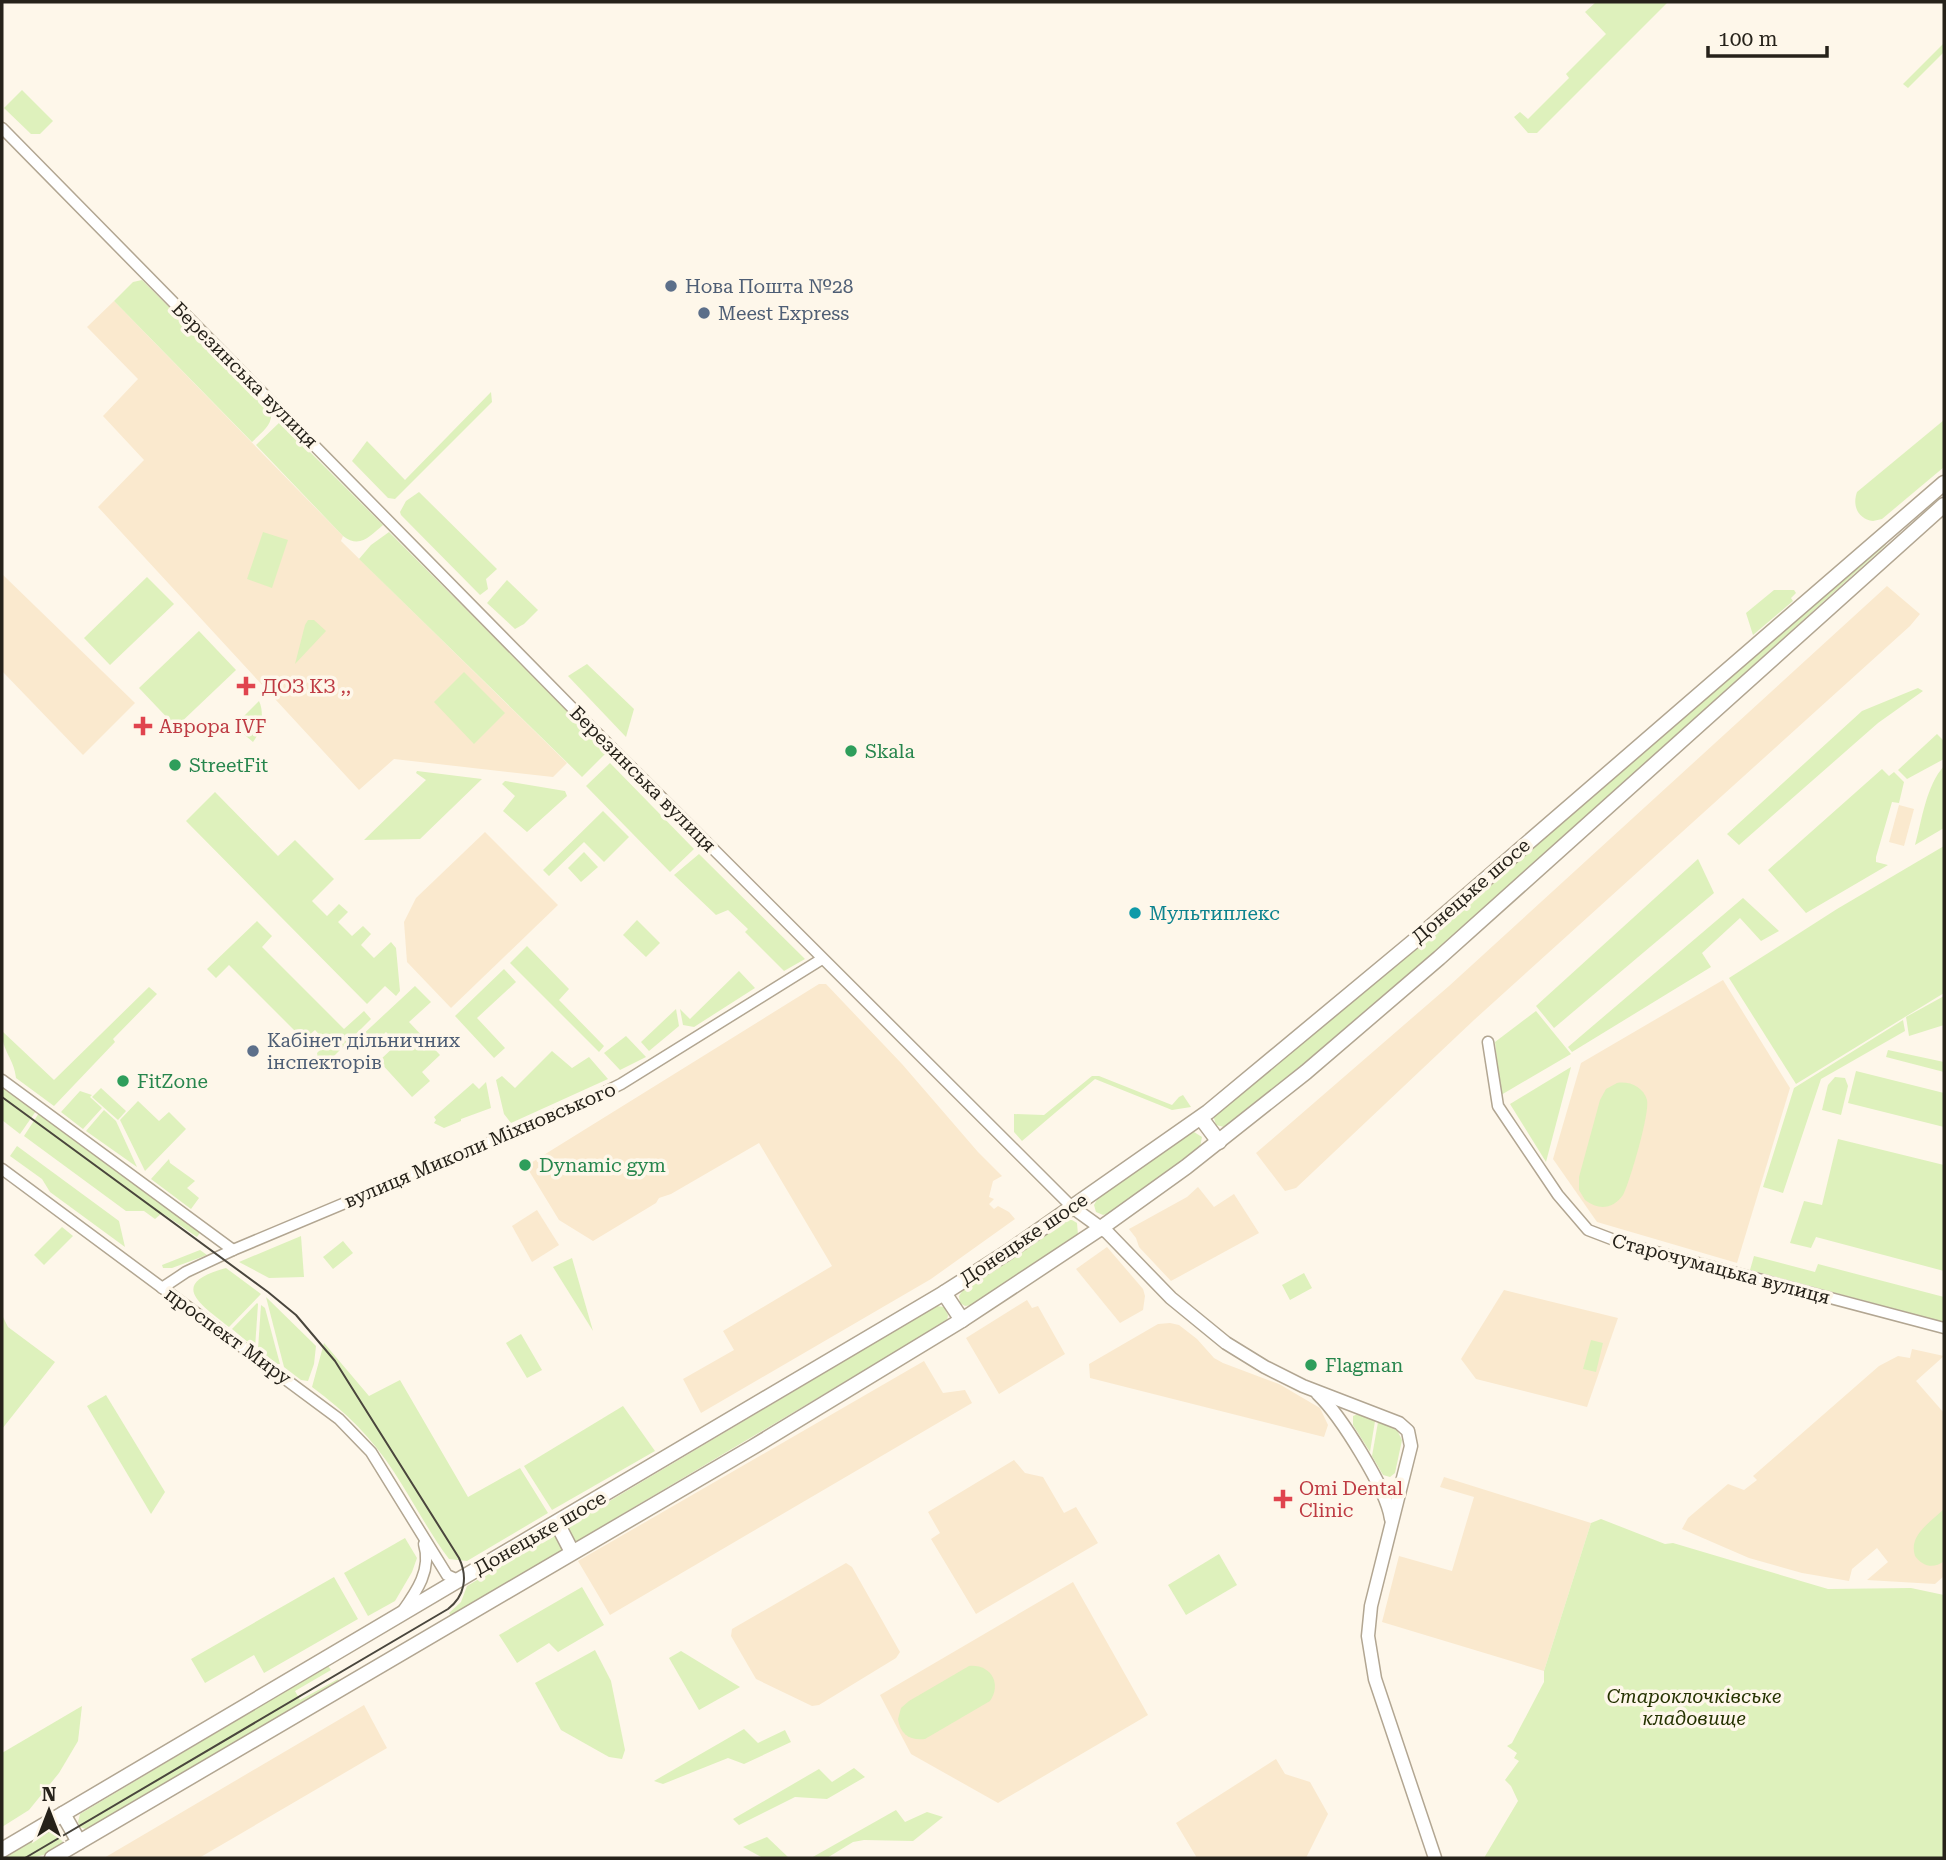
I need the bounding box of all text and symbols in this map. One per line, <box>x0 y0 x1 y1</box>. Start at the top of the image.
scale bar <box>1708 14 1827 58</box>
text: 100 m <box>1718 27 1778 51</box>
place label: Нова Пошта №28 <box>685 275 853 298</box>
marker: Нова Пошта №28 <box>663 278 679 294</box>
street label: Березинська вулиця <box>167 297 323 453</box>
place label: Meest Express <box>718 302 849 325</box>
marker: Meest Express <box>696 305 712 321</box>
place label: ДОЗ КЗ ,, <box>262 675 351 698</box>
marker: ДОЗ КЗ ,, <box>236 676 256 696</box>
street label: Березинська вулиця <box>565 701 721 857</box>
place label: Аврора IVF <box>159 715 266 738</box>
marker: Аврора IVF <box>133 716 153 736</box>
place label: Skala <box>865 740 915 763</box>
marker: Skala <box>843 743 859 759</box>
place label: StreetFit <box>189 754 268 777</box>
marker: StreetFit <box>167 757 183 773</box>
street label: Донецьке шосе <box>1407 834 1535 948</box>
place label: Мультиплекс <box>1149 902 1280 925</box>
marker: Мультиплекс <box>1127 905 1143 921</box>
place label: Кабінет дільничних інспекторів <box>267 1029 460 1074</box>
marker: Кабінет дільничних інспекторів <box>245 1043 261 1059</box>
place label: FitZone <box>137 1070 208 1093</box>
marker: FitZone <box>115 1073 131 1089</box>
street label: вулиця Миколи Міхновського <box>341 1077 619 1213</box>
place label: Dynamic gym <box>539 1154 666 1177</box>
marker: Dynamic gym <box>517 1157 533 1173</box>
street label: Донецьке шосе <box>956 1188 1092 1290</box>
street label: Старочумацька вулиця <box>1609 1229 1833 1309</box>
street label: проспект Миру <box>160 1282 296 1390</box>
place label: Flagman <box>1325 1354 1403 1377</box>
marker: Flagman <box>1303 1357 1319 1373</box>
place label: Omi Dental Clinic <box>1299 1477 1403 1522</box>
street label: Донецьке шосе <box>470 1486 610 1580</box>
marker: Omi Dental Clinic <box>1273 1489 1293 1509</box>
park label: Староклочківське кладовище <box>1607 1685 1782 1730</box>
north arrow <box>14 1776 84 1846</box>
text: N <box>42 1783 57 1806</box>

